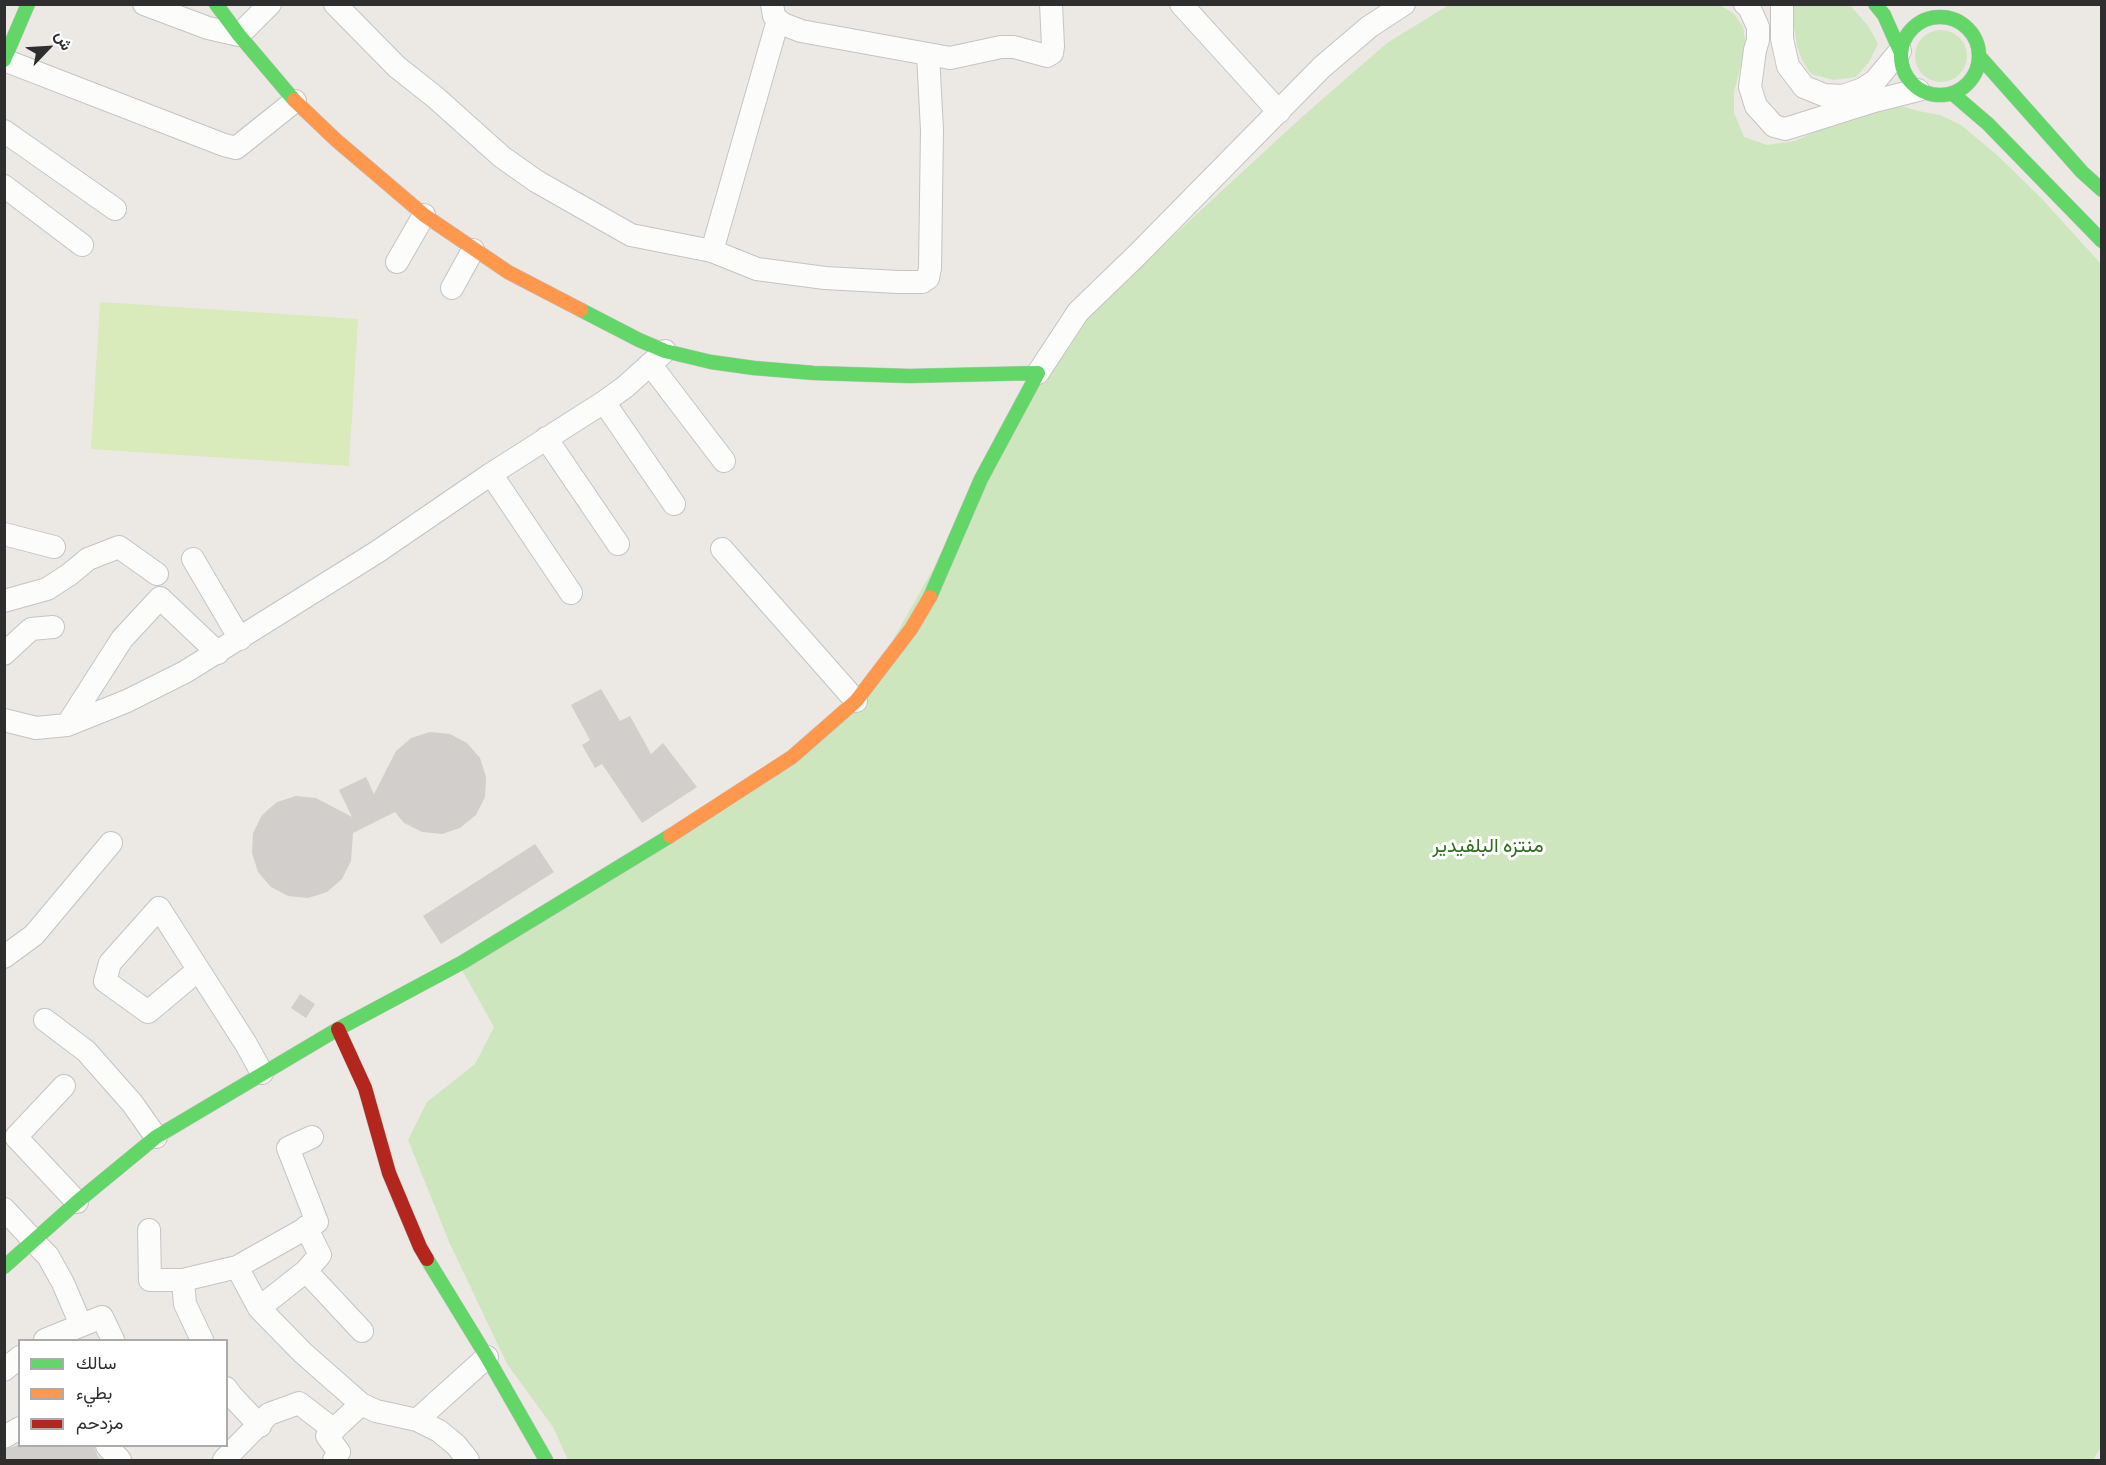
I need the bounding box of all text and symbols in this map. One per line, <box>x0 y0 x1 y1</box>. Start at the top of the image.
north arrow <box>18 18 78 78</box>
text: ش <box>50 27 78 54</box>
park label: منتزه البلفيدير <box>1432 835 1544 859</box>
legend <box>18 1339 228 1447</box>
text: سالك <box>76 1350 116 1375</box>
text: بطيء <box>76 1380 112 1405</box>
text: مزدحم <box>76 1410 123 1435</box>

